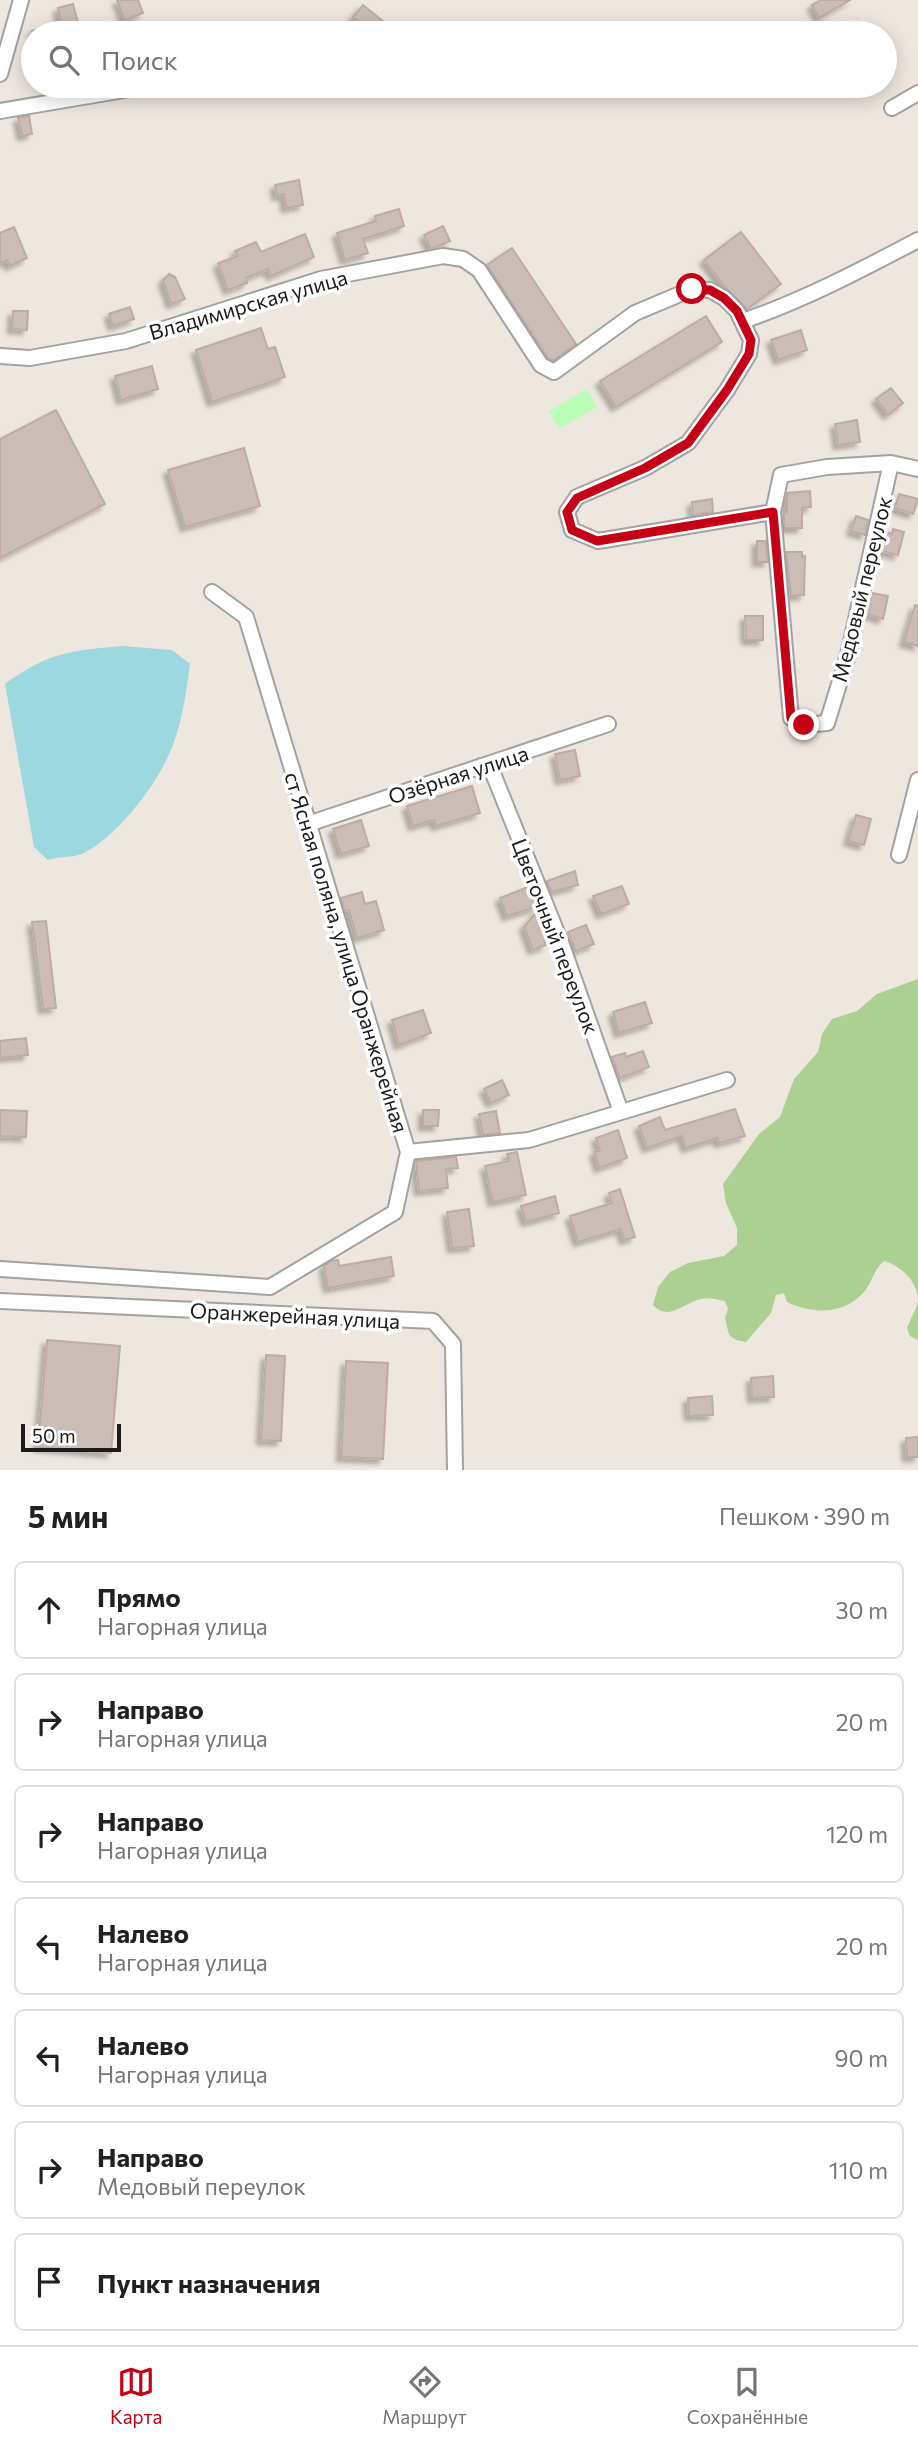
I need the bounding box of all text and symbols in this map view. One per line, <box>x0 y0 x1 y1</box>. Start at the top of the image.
search box <box>21 21 897 98</box>
icon: search <box>45 41 83 79</box>
text: Поиск <box>101 44 178 75</box>
street label: Владимирская улица <box>146 264 350 344</box>
route start <box>676 273 707 304</box>
street label: Медовый переулок <box>826 494 896 684</box>
route end <box>788 709 819 740</box>
street label: Озёрная улица <box>385 740 531 808</box>
street label: ст Ясная поляна, улица Оранжерейная <box>280 769 414 1135</box>
street label: Цветочный переулок <box>507 835 605 1037</box>
street label: Оранжерейная улица <box>189 1297 401 1333</box>
scale bar <box>21 1421 121 1453</box>
text: 50 m <box>32 1424 76 1447</box>
text: 5 мин <box>28 1497 108 1534</box>
text: Пешком · 390 m <box>719 1502 890 1530</box>
text: Прямо <box>97 1581 181 1612</box>
icon: ahead <box>30 1591 68 1629</box>
text: 30 m <box>835 1596 888 1624</box>
text: Нагорная улица <box>97 1612 268 1640</box>
text: Направо <box>97 1693 204 1724</box>
icon: right <box>30 1703 68 1741</box>
text: 20 m <box>836 1708 888 1736</box>
text: Нагорная улица <box>97 1724 268 1752</box>
text: Направо <box>97 1805 204 1836</box>
icon: right <box>30 1815 68 1853</box>
text: 120 m <box>826 1820 888 1848</box>
text: Нагорная улица <box>97 1836 268 1864</box>
text: Налево <box>97 1917 189 1948</box>
icon: left <box>30 1927 68 1965</box>
text: 20 m <box>836 1932 888 1960</box>
text: Нагорная улица <box>97 1948 268 1976</box>
text: Налево <box>97 2029 189 2060</box>
icon: left <box>30 2039 68 2077</box>
text: 90 m <box>835 2044 888 2072</box>
text: Нагорная улица <box>97 2060 268 2088</box>
text: Направо <box>97 2141 204 2172</box>
icon: right <box>30 2151 68 2189</box>
text: 110 m <box>829 2156 888 2184</box>
text: Медовый переулок <box>97 2172 306 2200</box>
icon: arrive <box>30 2263 68 2301</box>
text: Пункт назначения <box>97 2267 321 2298</box>
tab: Карта <box>110 2363 162 2428</box>
tab: Маршрут <box>382 2363 467 2428</box>
tab: Сохранённые <box>687 2363 808 2428</box>

